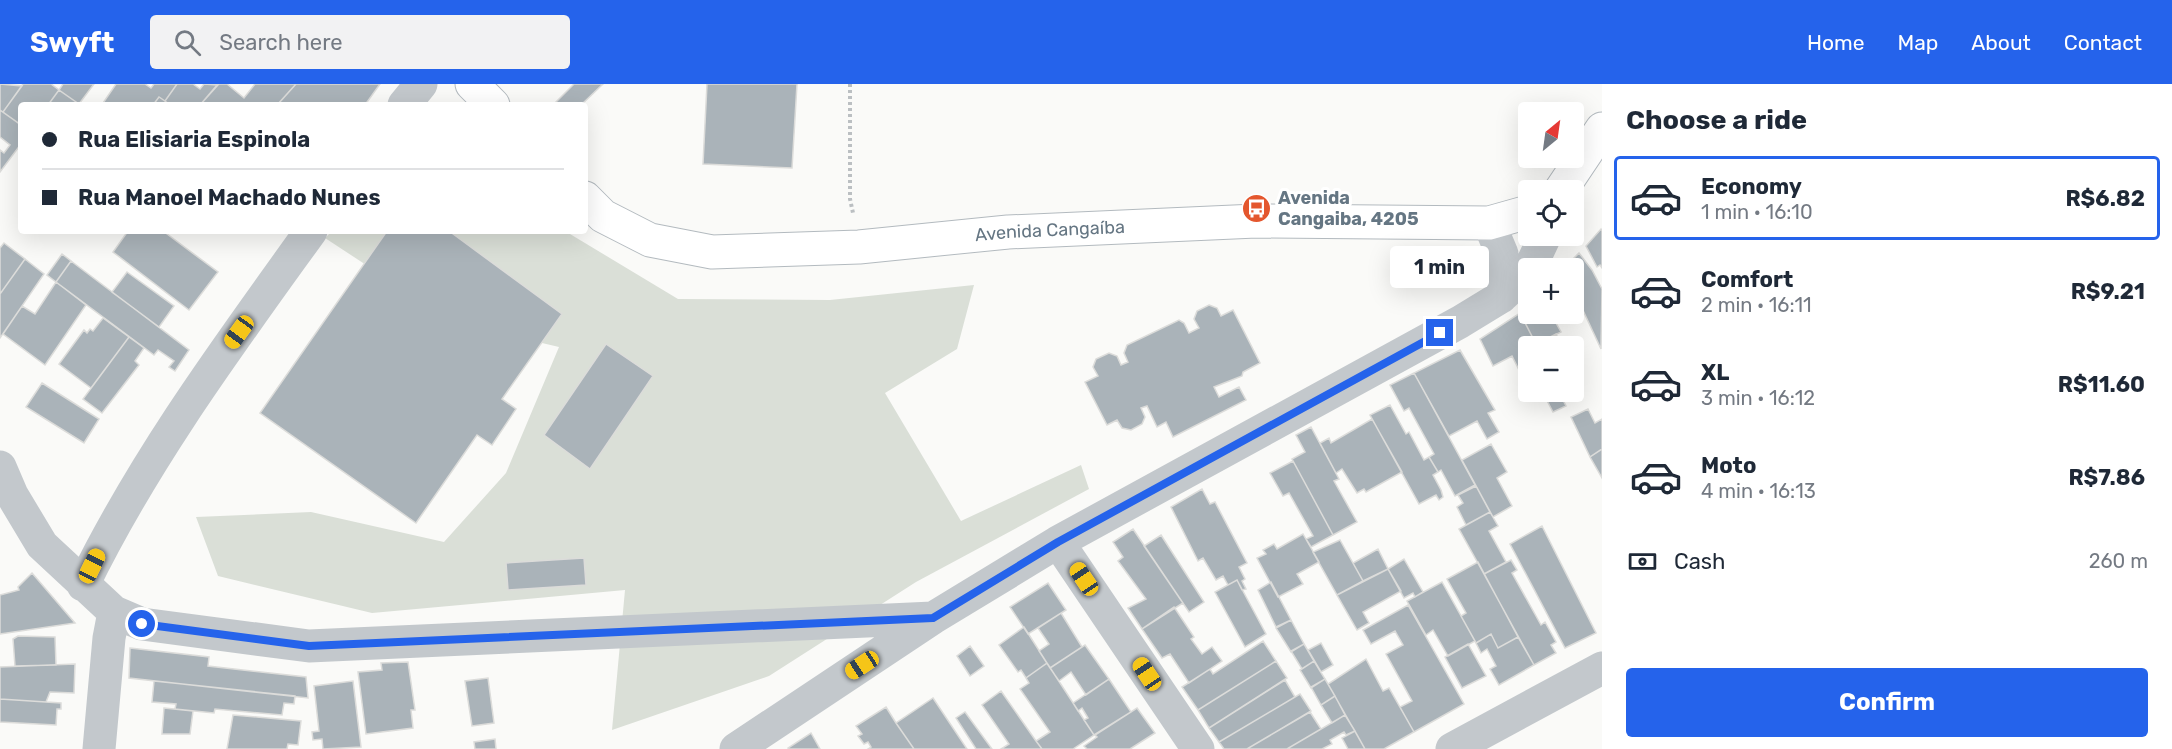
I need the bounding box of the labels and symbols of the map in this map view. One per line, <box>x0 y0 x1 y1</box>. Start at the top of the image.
north arrow <box>1518 102 1584 168</box>
place label: Avenida Cangaiba, 4205 <box>1278 187 1419 230</box>
bus stop icon: Avenida Cangaiba, 4205 <box>1241 192 1273 224</box>
street label: Avenida Cangaíba <box>974 216 1125 246</box>
callout: 1 min <box>1390 246 1490 288</box>
car <box>221 312 257 352</box>
route end <box>1426 319 1453 346</box>
car <box>76 546 108 586</box>
car <box>1066 559 1102 599</box>
route start <box>128 610 155 637</box>
car <box>842 648 882 682</box>
car <box>1129 654 1165 694</box>

